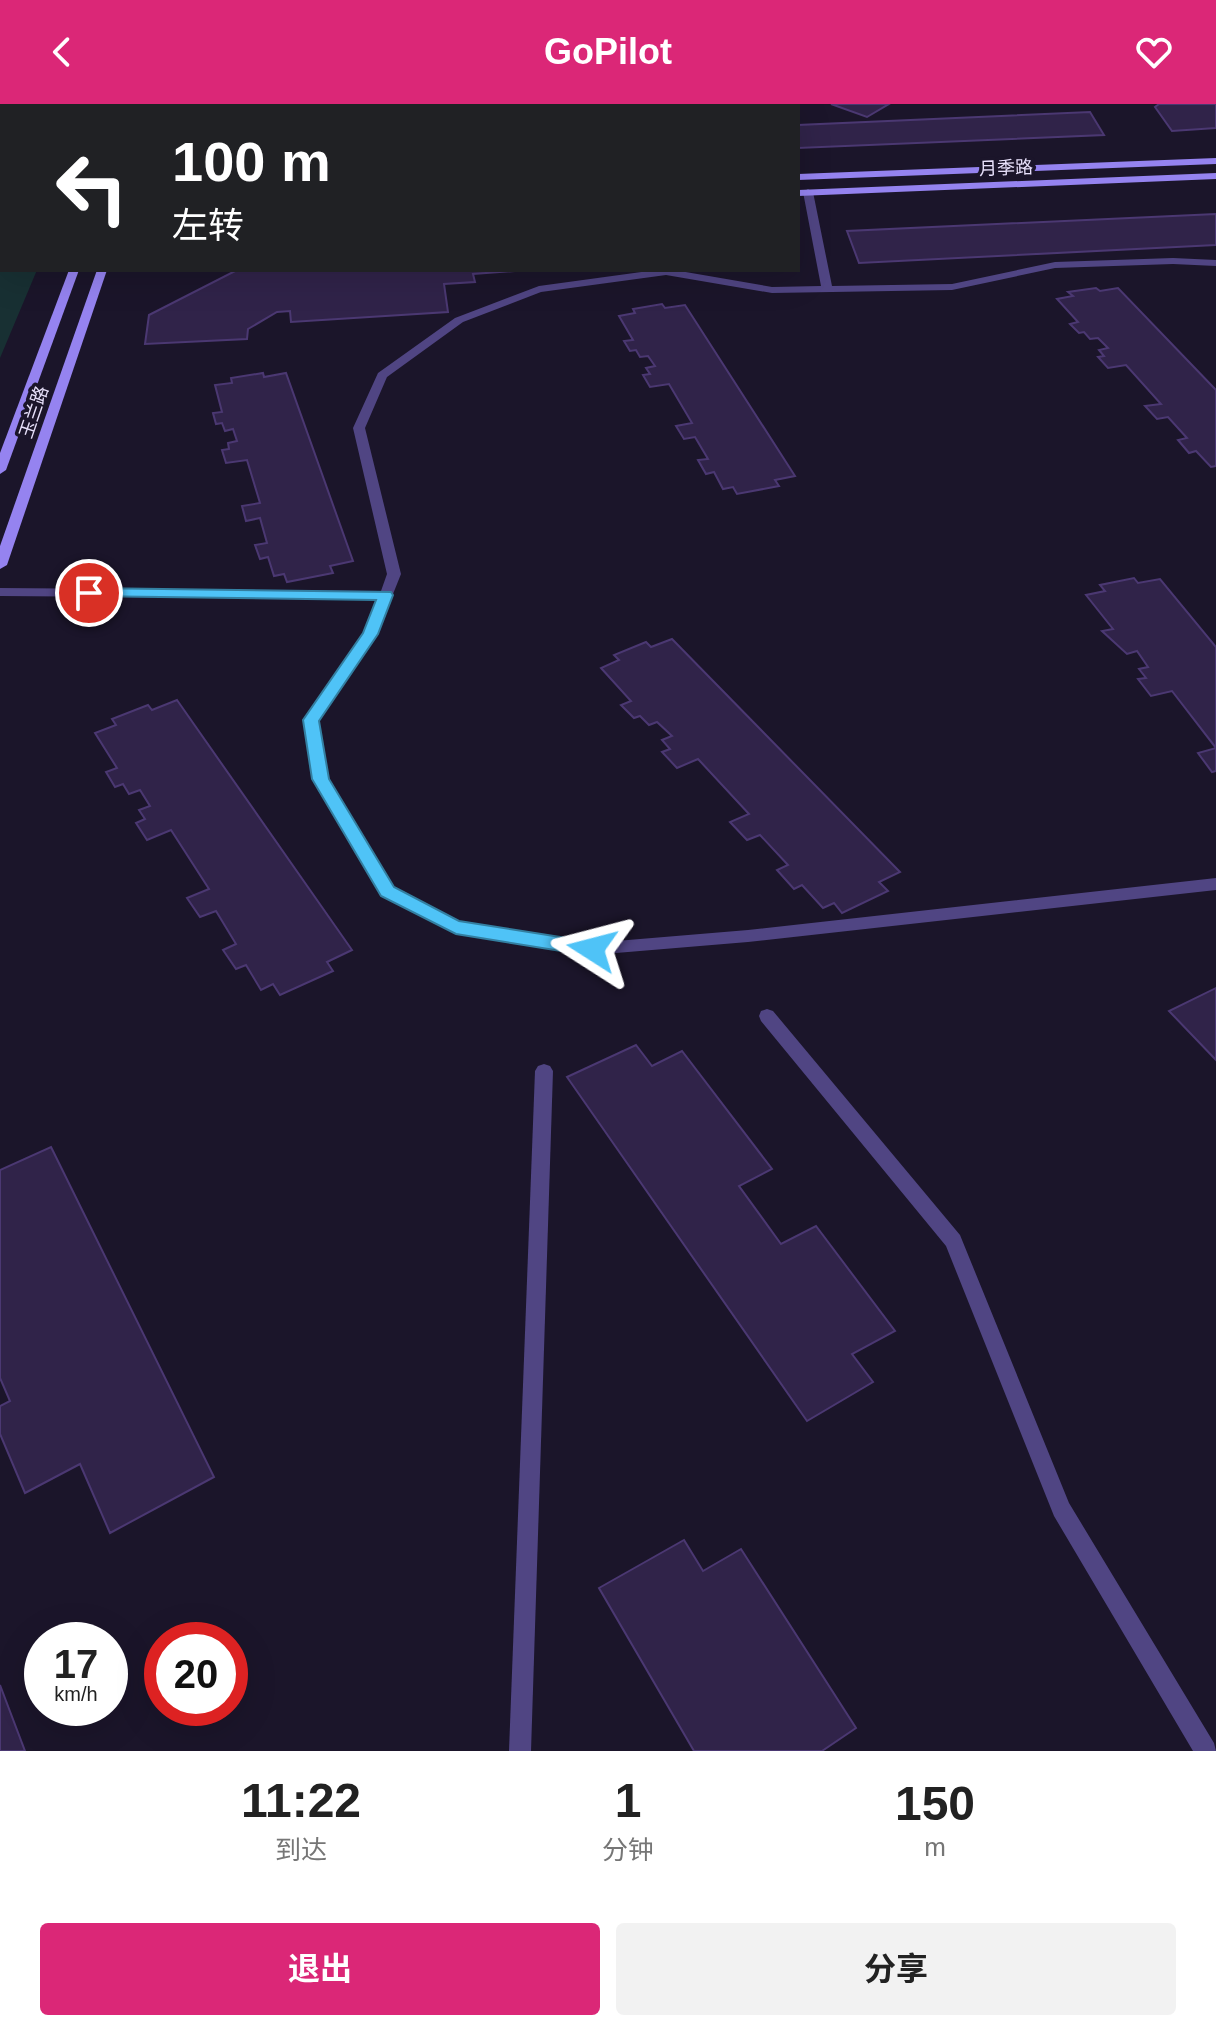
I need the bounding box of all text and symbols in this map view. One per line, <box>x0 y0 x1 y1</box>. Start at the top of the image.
icon: back <box>40 30 84 74</box>
icon: heart <box>1132 30 1176 74</box>
text: GoPilot <box>544 31 672 72</box>
text: 100 m <box>172 130 331 193</box>
icon: left <box>40 136 144 240</box>
street label: 月季路 <box>979 157 1033 179</box>
text: 左转 <box>172 205 244 246</box>
street label: 玉兰路 <box>16 383 52 441</box>
pin <box>55 559 123 627</box>
icon: arrive <box>67 571 111 615</box>
position arrow <box>550 907 634 991</box>
speed limit sign: 20 <box>144 1622 248 1726</box>
text: 17 <box>54 1642 98 1686</box>
text: km/h <box>54 1683 98 1705</box>
text: 11:22 <box>241 1774 361 1827</box>
text: 1 <box>615 1774 641 1827</box>
text: 150 <box>895 1777 975 1830</box>
text: m <box>924 1832 946 1862</box>
text: 到达 <box>275 1835 327 1865</box>
text: 分钟 <box>602 1835 654 1865</box>
button: 退出 <box>40 1923 600 2015</box>
button: 分享 <box>616 1923 1176 2015</box>

